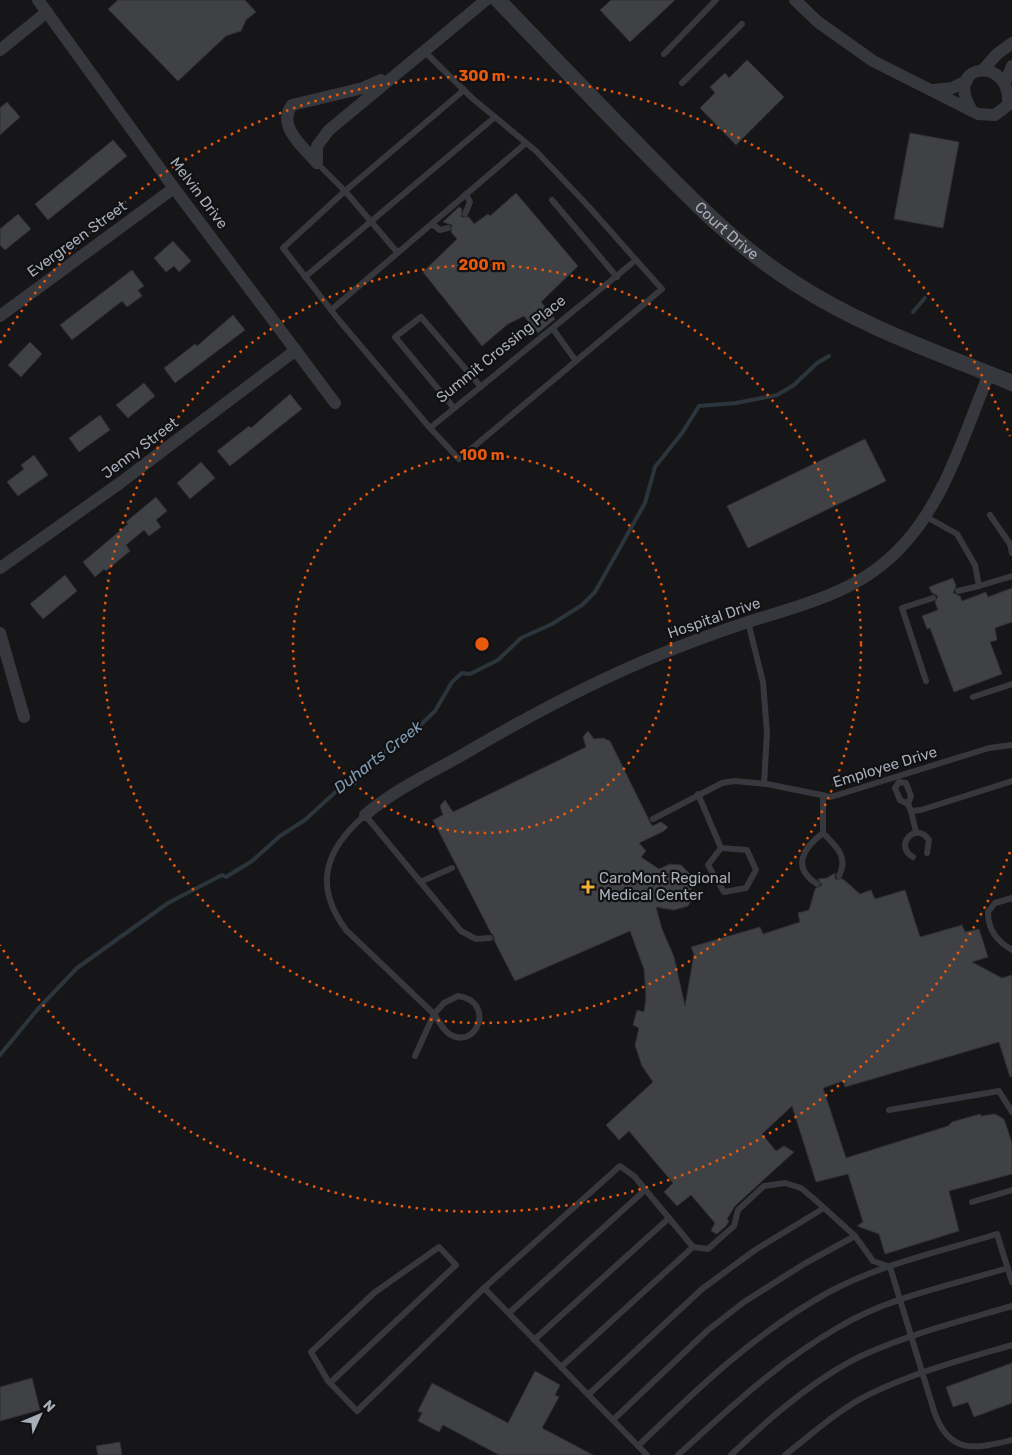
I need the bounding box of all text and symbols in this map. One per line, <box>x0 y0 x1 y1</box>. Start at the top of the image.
text: 300 m <box>458 67 506 85</box>
street label: Melvin Drive <box>166 154 232 232</box>
street label: Evergreen Street <box>24 197 130 281</box>
street label: Court Drive <box>691 198 762 264</box>
text: 200 m <box>458 256 506 274</box>
street label: Summit Crossing Place <box>433 291 569 407</box>
street label: Jenny Street <box>98 413 182 483</box>
text: 100 m <box>460 446 504 464</box>
street label: Hospital Drive <box>665 594 763 642</box>
centre of rings <box>473 635 491 653</box>
water label: Duharts Creek <box>330 716 427 797</box>
street label: Employee Drive <box>831 743 939 791</box>
place label: CaroMont Regional Medical Center <box>599 869 731 904</box>
marker: CaroMont Regional Medical Center <box>581 880 595 894</box>
north arrow <box>15 1390 65 1440</box>
text: N <box>39 1397 59 1416</box>

